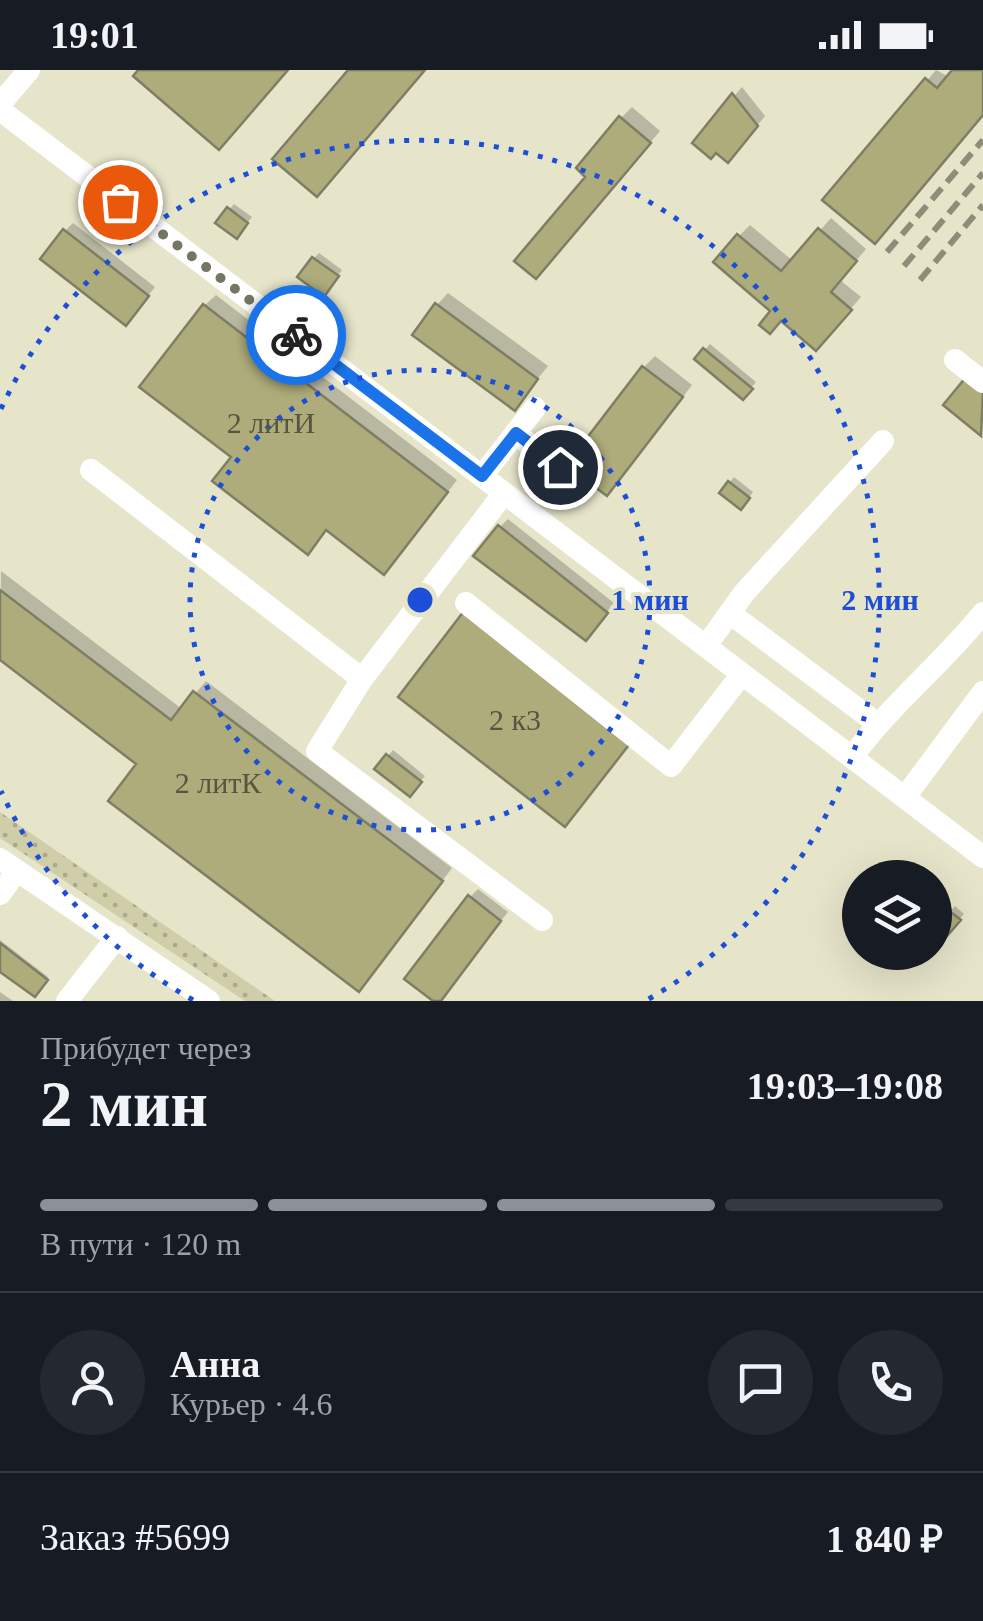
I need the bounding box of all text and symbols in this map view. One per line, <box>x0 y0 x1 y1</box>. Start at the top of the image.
text: 19:01 <box>50 14 139 56</box>
pin <box>78 160 163 245</box>
icon: bag <box>93 175 148 230</box>
courier <box>246 285 346 385</box>
icon: bike <box>269 308 324 363</box>
house number: 2 литИ <box>227 406 315 439</box>
pin <box>518 425 603 510</box>
icon: home <box>533 440 588 495</box>
centre of rings <box>402 582 438 618</box>
text: 1 мин <box>611 583 689 616</box>
text: 2 мин <box>841 583 919 616</box>
house number: 2 к3 <box>489 703 541 736</box>
house number: 2 литК <box>175 766 262 799</box>
map controls <box>842 860 952 970</box>
button: layers <box>842 860 952 970</box>
text: Прибудет через <box>40 1030 251 1066</box>
text: 19:03–19:08 <box>747 1065 943 1107</box>
text: 2 мин <box>40 1068 208 1140</box>
text: В пути · 120 m <box>40 1226 241 1262</box>
button: person <box>40 1330 145 1435</box>
button: chat <box>708 1330 813 1435</box>
button: phone <box>838 1330 943 1435</box>
text: Анна <box>170 1343 260 1385</box>
text: Курьер · 4.6 <box>170 1386 332 1422</box>
text: Заказ #5699 <box>40 1516 230 1558</box>
text: 1 840 ₽ <box>826 1518 943 1560</box>

